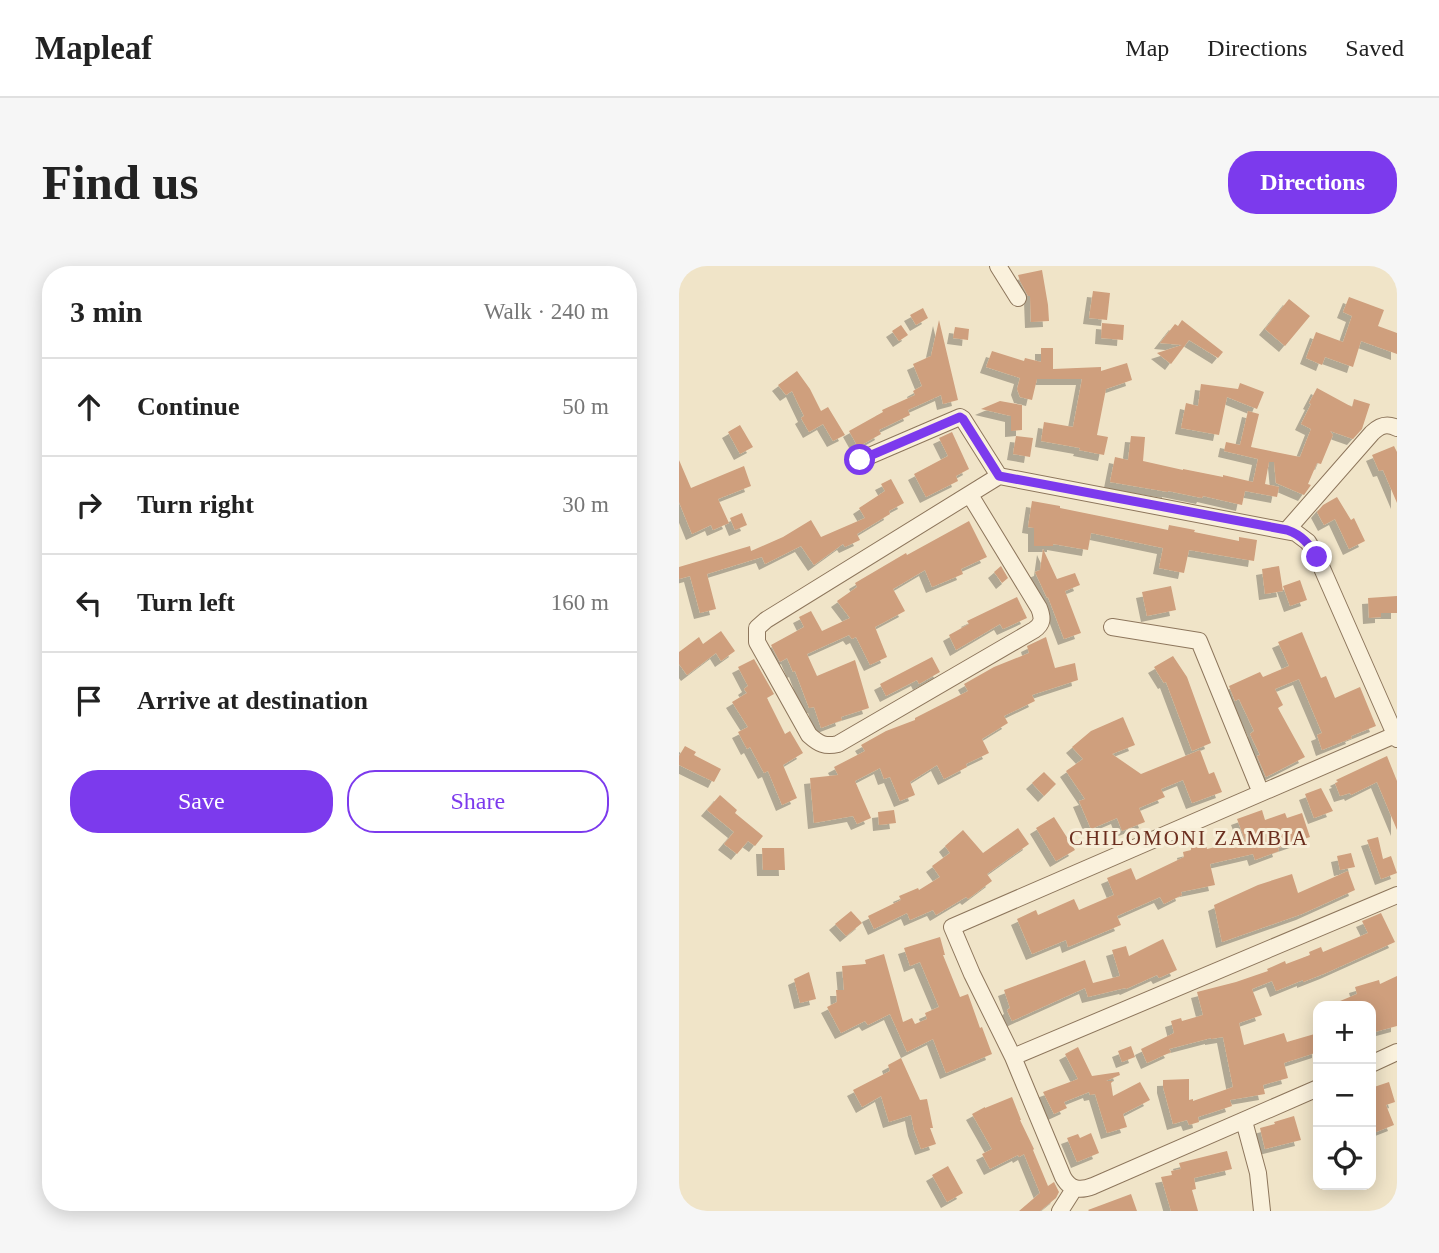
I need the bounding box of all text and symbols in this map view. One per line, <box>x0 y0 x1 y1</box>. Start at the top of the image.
text: Mapleaf <box>35 30 152 66</box>
text: Map <box>1125 35 1169 61</box>
text: Directions <box>1207 35 1307 61</box>
text: Saved <box>1345 35 1404 61</box>
button: Directions <box>1228 151 1397 214</box>
text: Find us <box>42 155 199 210</box>
text: 3 min <box>70 295 143 328</box>
text: Walk · 240 m <box>484 299 609 324</box>
icon: ahead <box>70 388 108 426</box>
text: Continue <box>137 392 240 421</box>
text: 50 m <box>562 394 609 419</box>
route start <box>844 444 875 475</box>
icon: right <box>70 486 108 524</box>
text: Turn right <box>137 490 254 519</box>
text: 30 m <box>562 492 609 517</box>
route end <box>1301 541 1332 572</box>
icon: left <box>70 584 108 622</box>
text: Turn left <box>137 588 235 617</box>
text: 160 m <box>551 590 609 615</box>
icon: arrive <box>70 682 108 720</box>
text: Arrive at destination <box>137 686 368 715</box>
button: Save <box>70 770 333 833</box>
button: Share <box>347 770 609 833</box>
district label: CHILOMONI ZAMBIA <box>1069 826 1309 850</box>
map controls <box>1313 1001 1376 1190</box>
button: + <box>1313 1001 1376 1064</box>
button: − <box>1313 1064 1376 1127</box>
button: locate <box>1313 1127 1376 1190</box>

